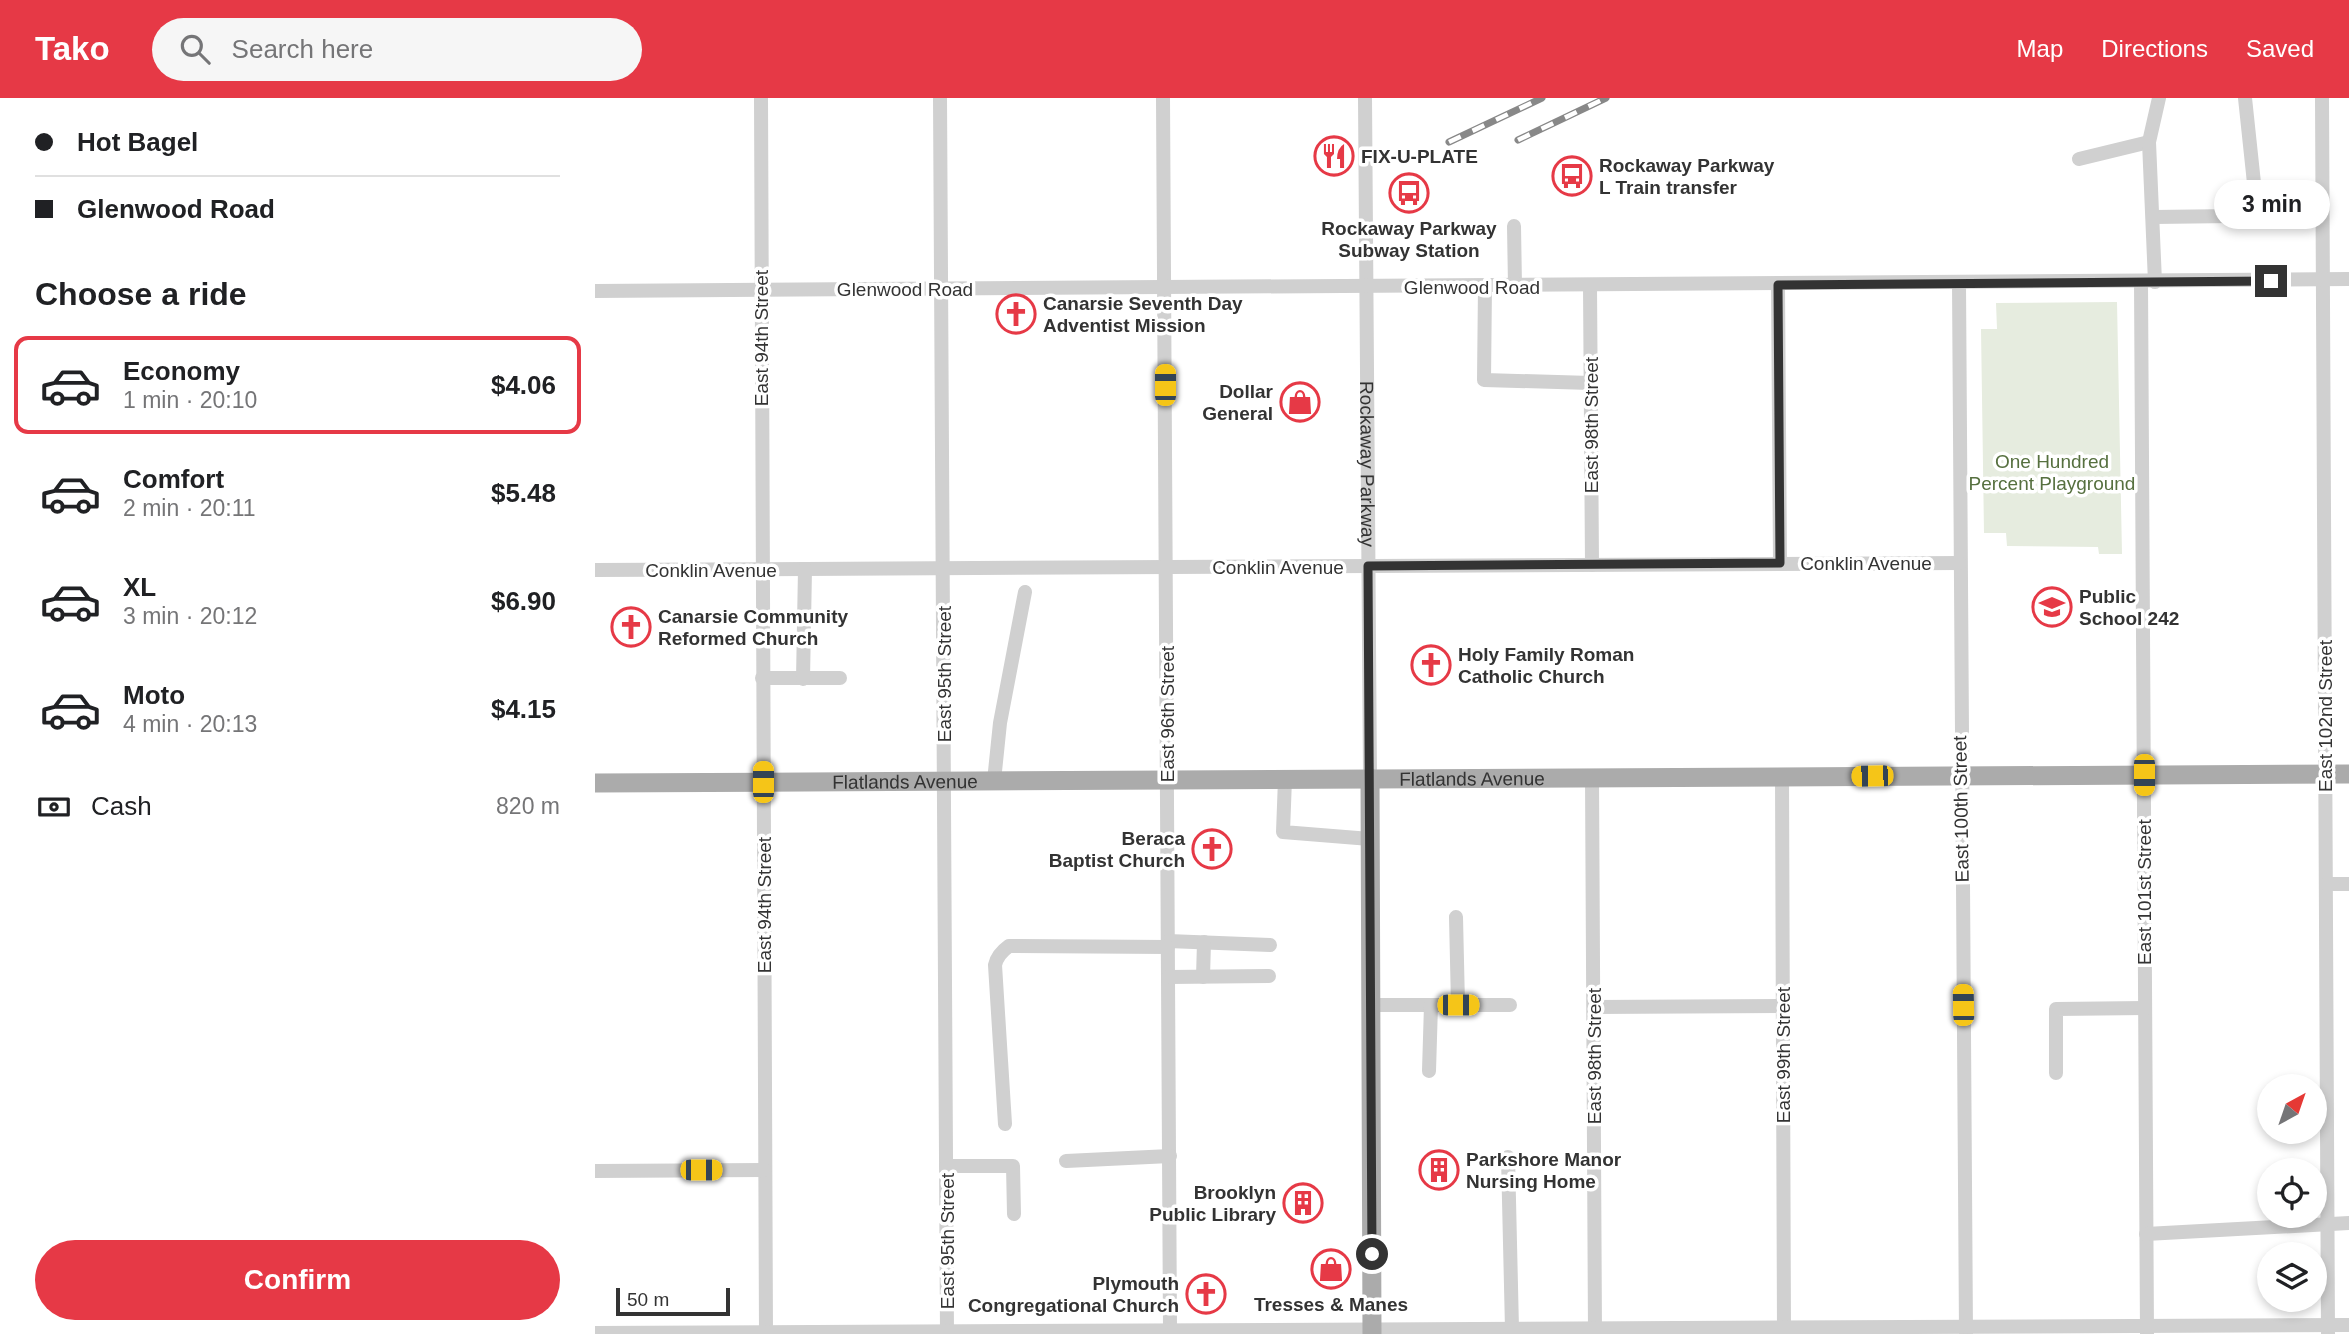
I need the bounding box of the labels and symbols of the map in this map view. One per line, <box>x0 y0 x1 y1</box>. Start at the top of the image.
restaurant icon: FIX-U-PLATE <box>1313 135 1355 177</box>
place label: FIX-U-PLATE <box>1361 146 1478 167</box>
bus stop icon: Rockaway Parkway L Train transfer <box>1551 155 1593 197</box>
place label: Rockaway Parkway L Train transfer <box>1599 155 1775 198</box>
bus stop icon: Rockaway Parkway Subway Station <box>1388 172 1430 214</box>
callout: 3 min <box>2213 180 2329 228</box>
place label: Rockaway Parkway Subway Station <box>1321 218 1497 261</box>
route end <box>2255 265 2287 297</box>
street label: East 94th Street <box>751 269 772 406</box>
street label: Glenwood Road <box>1404 277 1540 298</box>
street label: Glenwood Road <box>837 279 973 300</box>
church icon: Canarsie Seventh Day Adventist Mission <box>995 293 1037 335</box>
place label: Canarsie Seventh Day Adventist Mission <box>1043 293 1243 336</box>
street label: East 98th Street <box>1581 356 1602 493</box>
car <box>1155 364 1176 406</box>
place label: Dollar General <box>1202 381 1274 424</box>
shop icon: Dollar General <box>1279 381 1321 423</box>
street label: Rockaway Parkway <box>1357 381 1379 548</box>
park label: One Hundred Percent Playground <box>1969 451 2135 494</box>
street label: Conklin Avenue <box>1800 553 1932 574</box>
street label: Conklin Avenue <box>1212 557 1344 578</box>
street label: Conklin Avenue <box>645 560 777 581</box>
school or university icon: Public School 242 <box>2031 586 2073 628</box>
place label: Public School 242 <box>2079 586 2179 629</box>
street label: East 95th Street <box>934 605 955 742</box>
church icon: Canarsie Community Reformed Church <box>610 606 652 648</box>
place label: Canarsie Community Reformed Church <box>658 606 848 649</box>
street label: East 102nd Street <box>2315 639 2336 792</box>
church icon: Holy Family Roman Catholic Church <box>1410 644 1452 686</box>
place label: Holy Family Roman Catholic Church <box>1458 644 1634 687</box>
street label: East 96th Street <box>1157 645 1178 782</box>
street label: East 100th Street <box>1949 735 1973 883</box>
car <box>2134 754 2155 796</box>
car <box>753 761 774 803</box>
car <box>1851 765 1894 787</box>
street label: Flatlands Avenue <box>1399 768 1545 789</box>
street label: Flatlands Avenue <box>832 771 978 792</box>
street label: East 101st Street <box>2134 818 2155 965</box>
place label: Beraca Baptist Church <box>1049 828 1185 871</box>
church icon: Beraca Baptist Church <box>1191 828 1233 870</box>
street label: East 94th Street <box>754 836 775 973</box>
car <box>1953 984 1974 1026</box>
street label: East 99th Street <box>1773 986 1794 1123</box>
street label: East 98th Street <box>1584 987 1605 1124</box>
car <box>1438 995 1480 1016</box>
north arrow <box>2257 1074 2327 1144</box>
building icon: Parkshore Manor Nursing Home <box>1418 1149 1460 1191</box>
place label: Parkshore Manor Nursing Home <box>1466 1149 1622 1192</box>
car <box>681 1160 723 1181</box>
street label: East 95th Street <box>937 1172 958 1309</box>
place label: Brooklyn Public Library <box>1149 1182 1276 1225</box>
building icon: Brooklyn Public Library <box>1282 1182 1324 1224</box>
route start <box>1356 1238 1388 1270</box>
shop icon: Tresses & Manes <box>1310 1248 1352 1290</box>
place label: Plymouth Congregational Church <box>968 1273 1179 1316</box>
church icon: Plymouth Congregational Church <box>1185 1273 1227 1315</box>
scale bar <box>616 1285 730 1317</box>
place label: Tresses & Manes <box>1254 1294 1408 1315</box>

